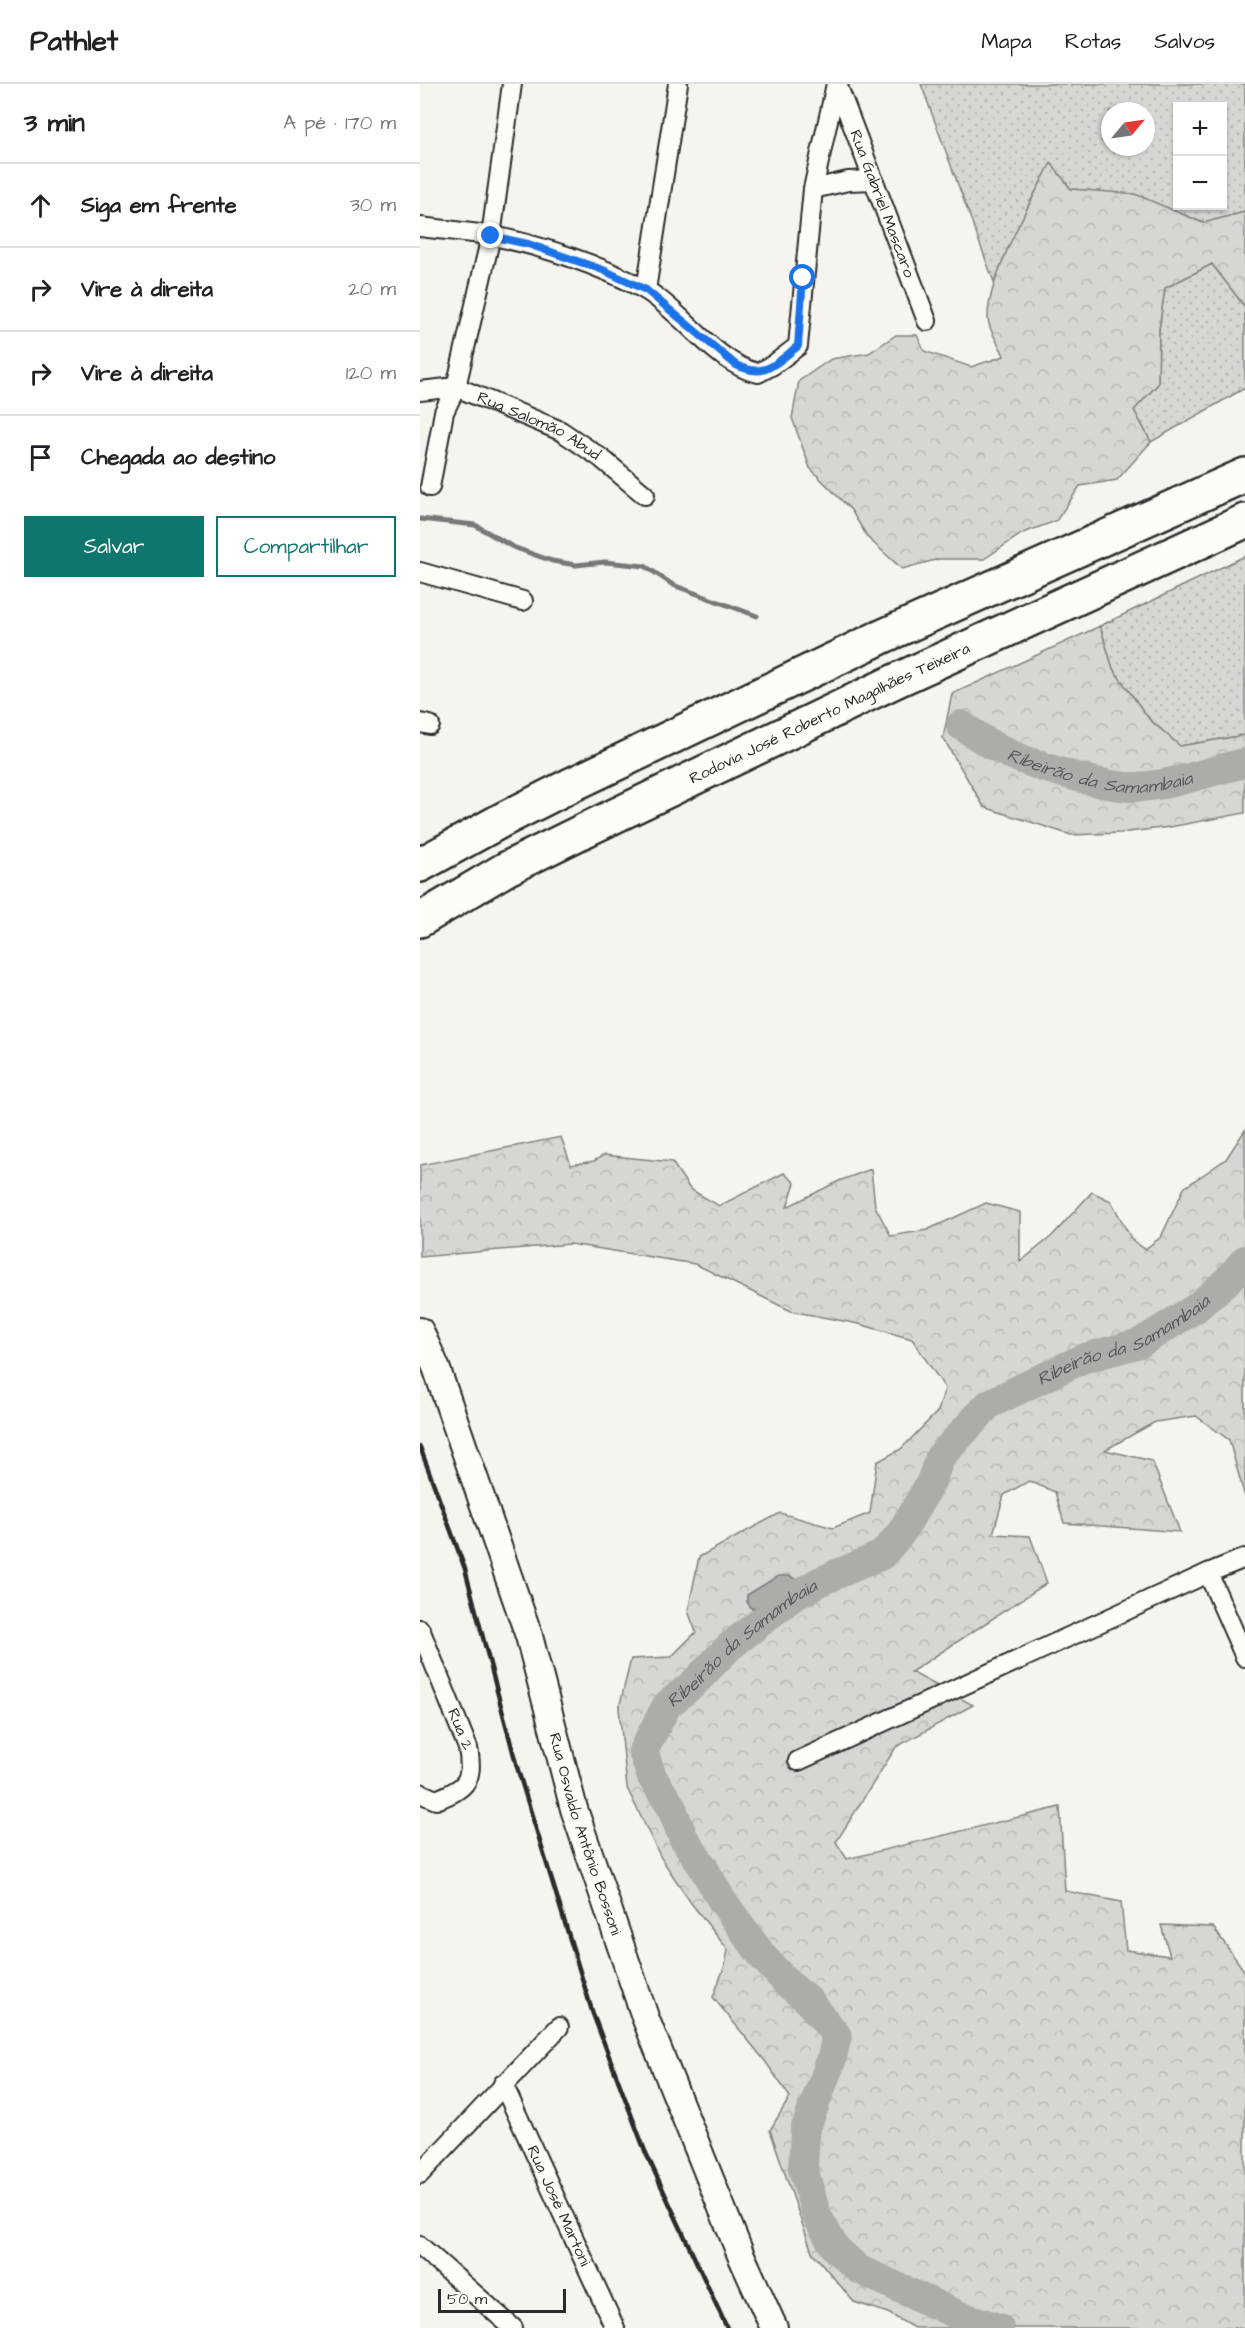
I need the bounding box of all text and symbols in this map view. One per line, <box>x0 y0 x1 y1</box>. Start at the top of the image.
text: Pathlet <box>30 22 118 61</box>
text: Mapa <box>981 27 1032 56</box>
text: Rotas <box>1065 27 1121 56</box>
text: Salvos <box>1154 27 1215 56</box>
north arrow <box>1101 102 1155 156</box>
map controls <box>1173 102 1227 210</box>
button: + <box>1173 102 1227 156</box>
text: 3 min <box>24 105 85 141</box>
text: A pé · 170 m <box>283 109 396 137</box>
street label: Rua Gabriel Mascaro <box>844 127 921 281</box>
button: − <box>1173 156 1227 210</box>
icon: ahead <box>24 189 57 222</box>
text: Siga em frente <box>81 190 237 221</box>
text: 30 m <box>350 191 396 219</box>
route end <box>477 222 503 248</box>
route start <box>789 264 815 290</box>
icon: right <box>24 273 57 306</box>
text: Vire à direita <box>81 274 213 305</box>
text: 20 m <box>348 275 396 303</box>
icon: right <box>24 357 57 390</box>
text: Vire à direita <box>81 358 213 389</box>
text: 120 m <box>346 359 396 387</box>
street label: Rua Salomão Abud <box>474 386 605 466</box>
icon: arrive <box>24 441 57 474</box>
text: Chegada ao destino <box>81 442 275 473</box>
button: Salvar <box>24 516 204 577</box>
button: Compartilhar <box>216 516 396 577</box>
street label: Rodovia José Roberto Magalhães Teixeira <box>686 637 973 789</box>
water label: Ribeirão da Samambaia <box>1003 742 1196 800</box>
water label: Ribeirão da Samambaia <box>1033 1289 1216 1391</box>
water label: Ribeirão da Samambaia <box>661 1573 822 1713</box>
street label: Rua 2 <box>442 1705 479 1753</box>
street label: Rua Osvaldo Antônio Bossoni <box>544 1731 627 1939</box>
street label: Rua José Martoni <box>522 2142 596 2270</box>
scale bar <box>438 2286 566 2314</box>
text: 50 m <box>447 2288 487 2310</box>

